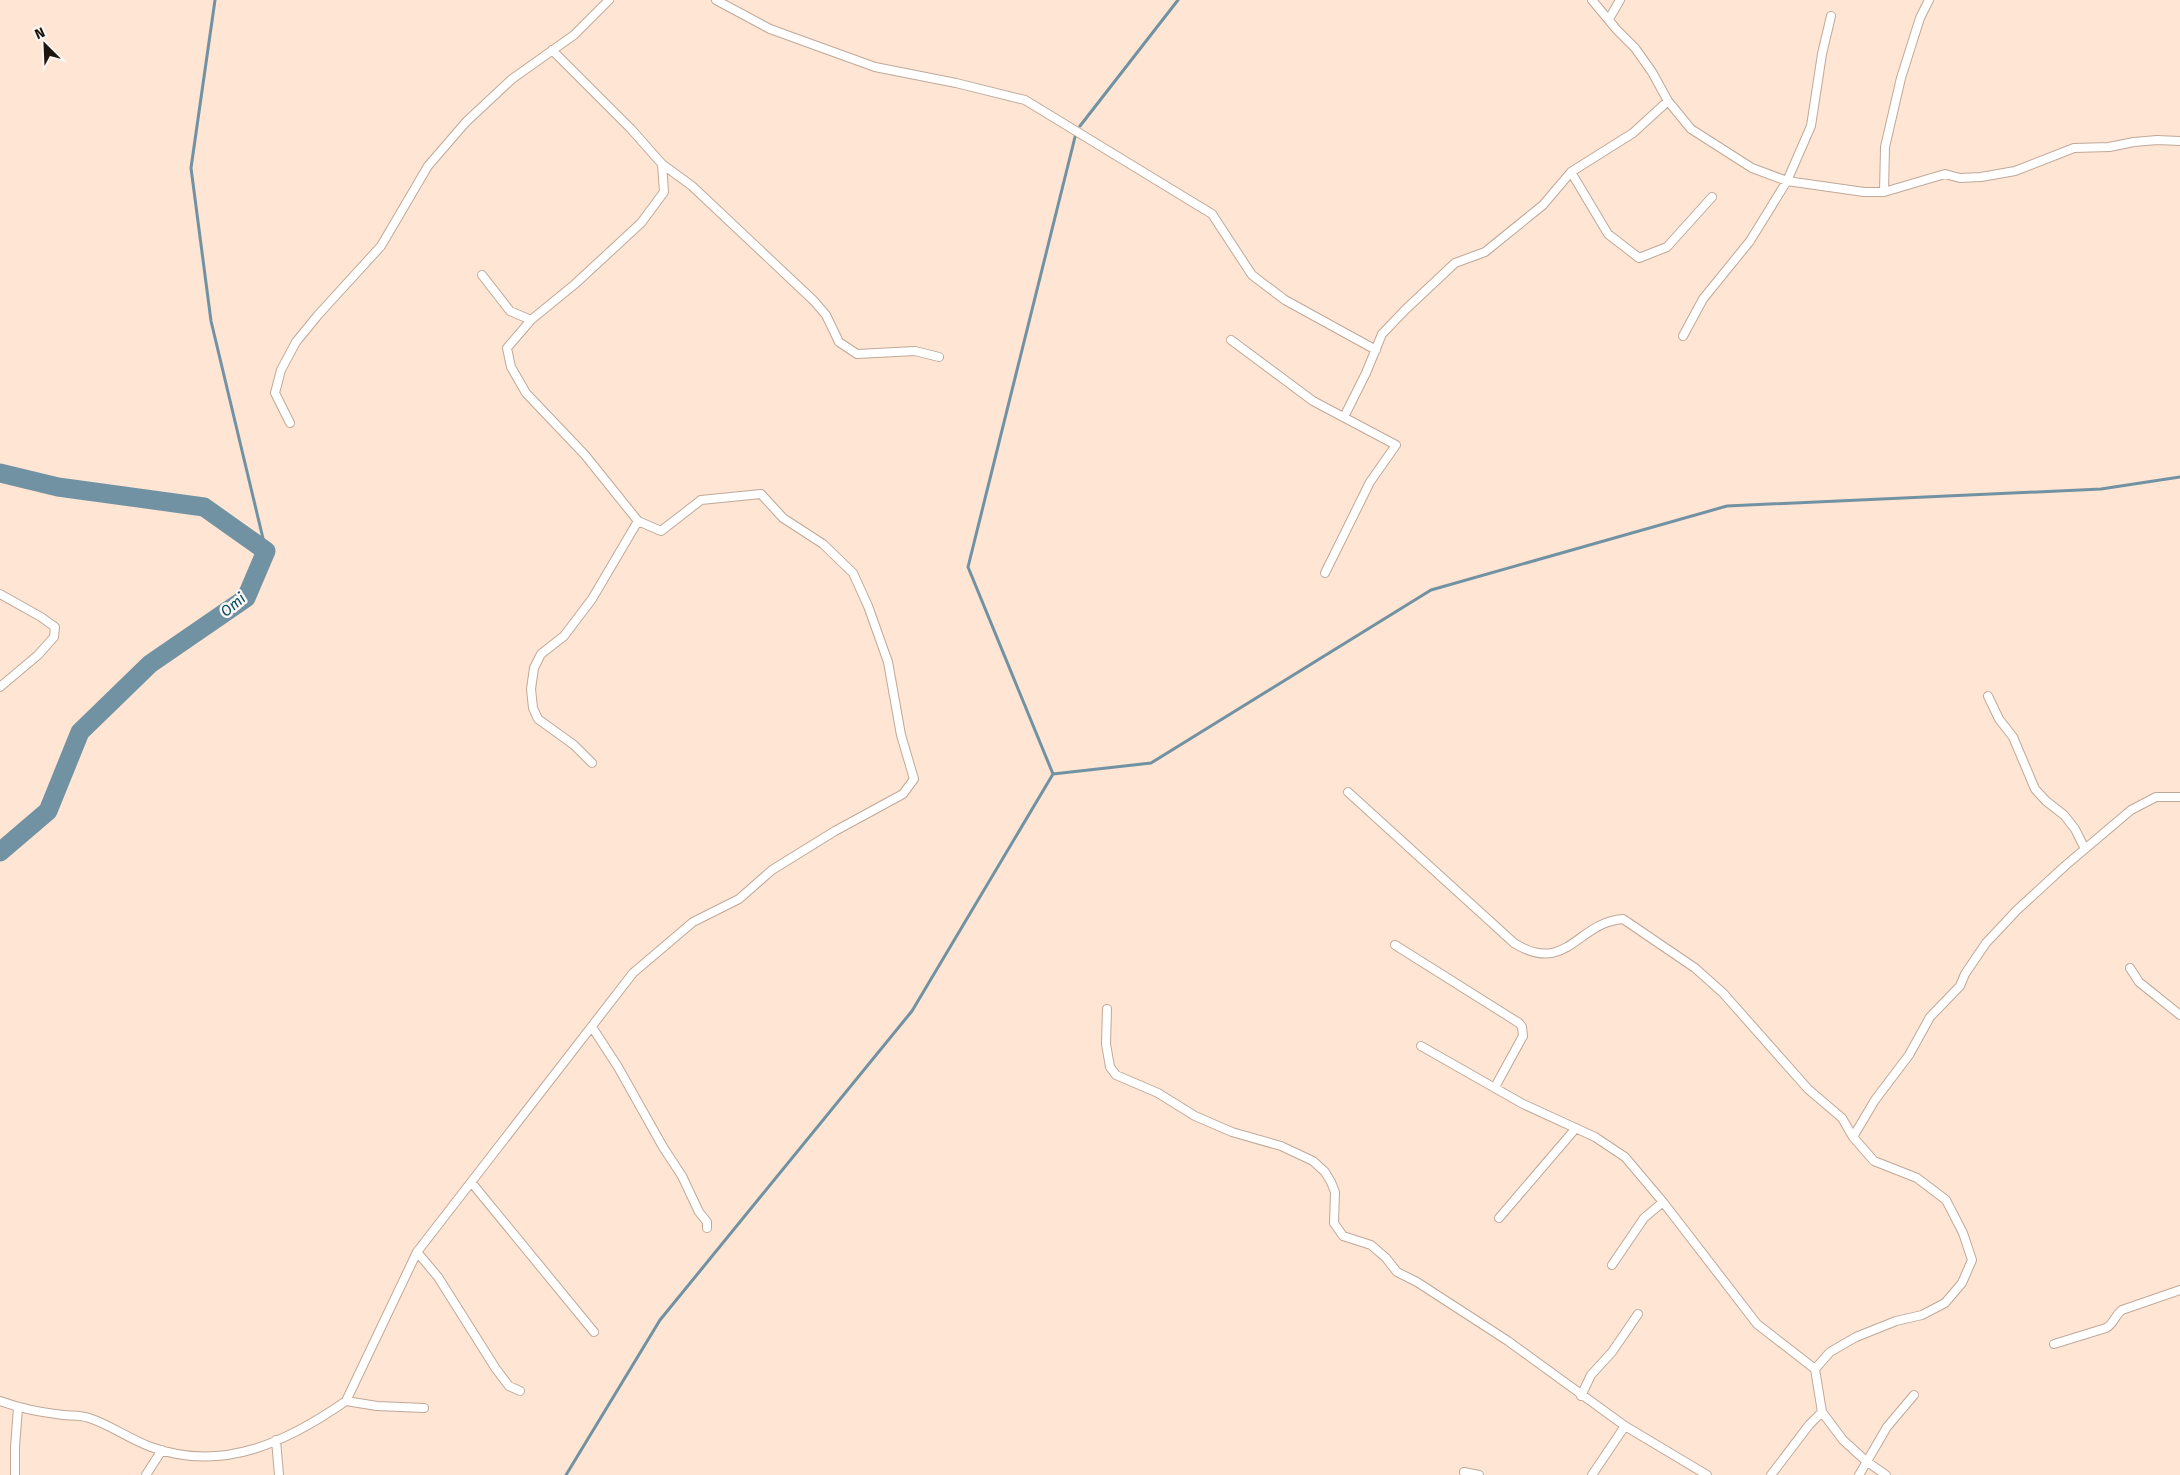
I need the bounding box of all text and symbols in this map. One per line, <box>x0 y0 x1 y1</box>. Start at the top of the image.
north arrow <box>20 20 70 70</box>
text: N <box>32 24 48 43</box>
water label: Omi <box>217 589 249 621</box>

